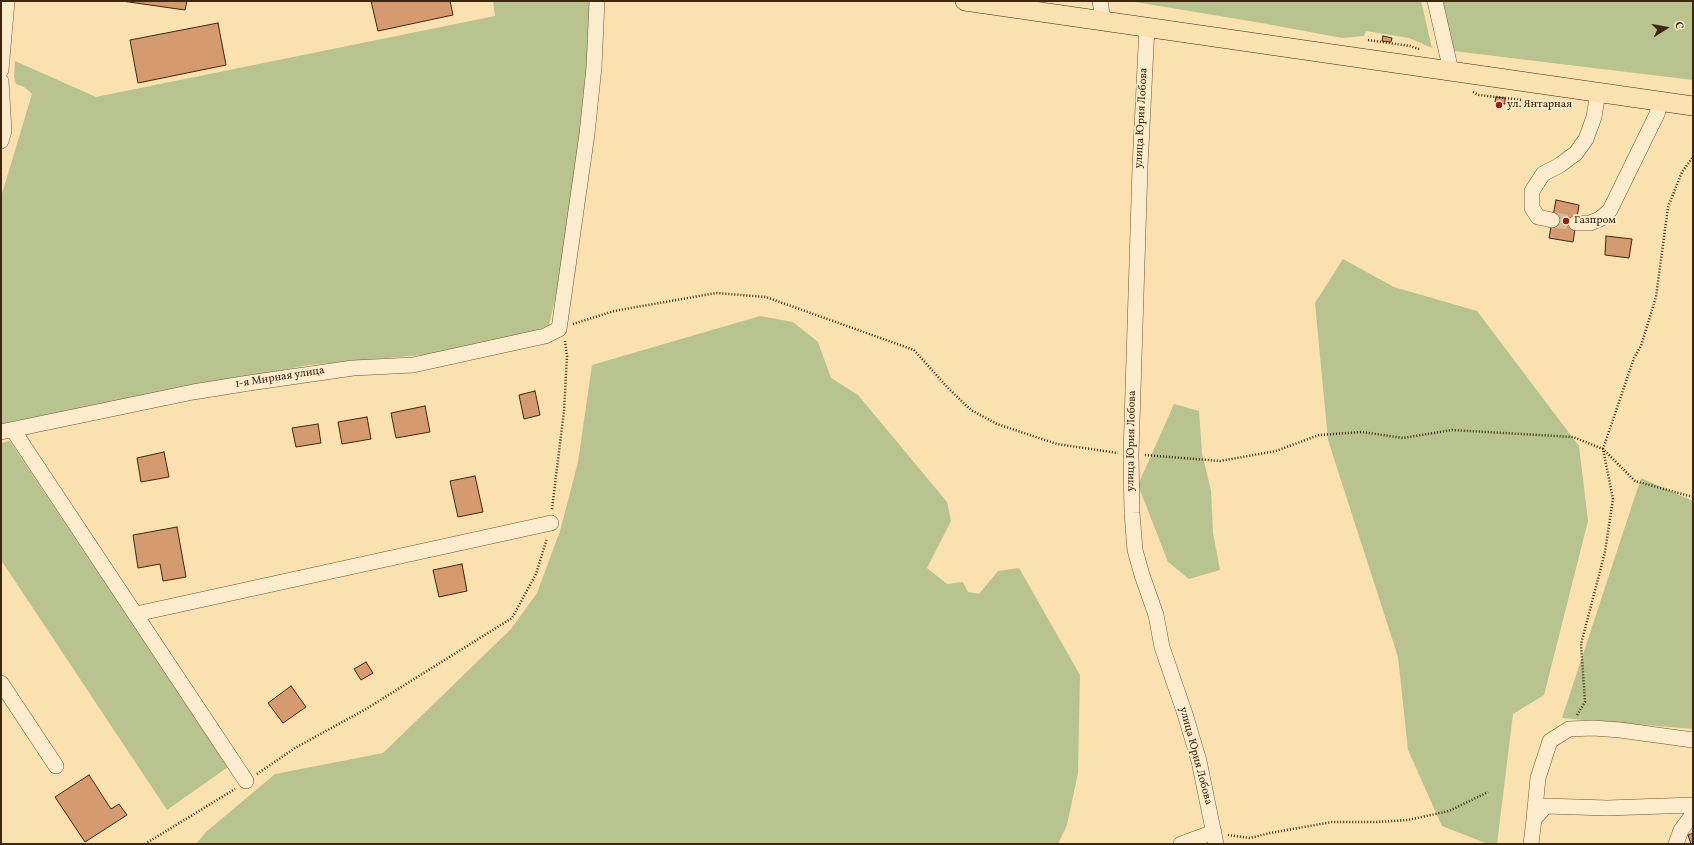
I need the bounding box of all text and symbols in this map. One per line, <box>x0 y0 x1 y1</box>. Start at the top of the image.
north arrow <box>1646 8 1686 48</box>
text: С <box>1670 21 1686 31</box>
street label: улица Юрия Лобова <box>1133 67 1151 169</box>
place label: ул. Янтарная <box>1507 98 1572 112</box>
marker: ул. Янтарная <box>1494 100 1504 110</box>
place label: Газпром <box>1574 214 1616 228</box>
marker: Газпром <box>1561 216 1571 226</box>
street label: 1-я Мирная улица <box>234 364 326 392</box>
street label: улица Юрия Лобова <box>1125 390 1139 492</box>
street label: улица Юрия Лобова <box>1176 706 1214 806</box>

